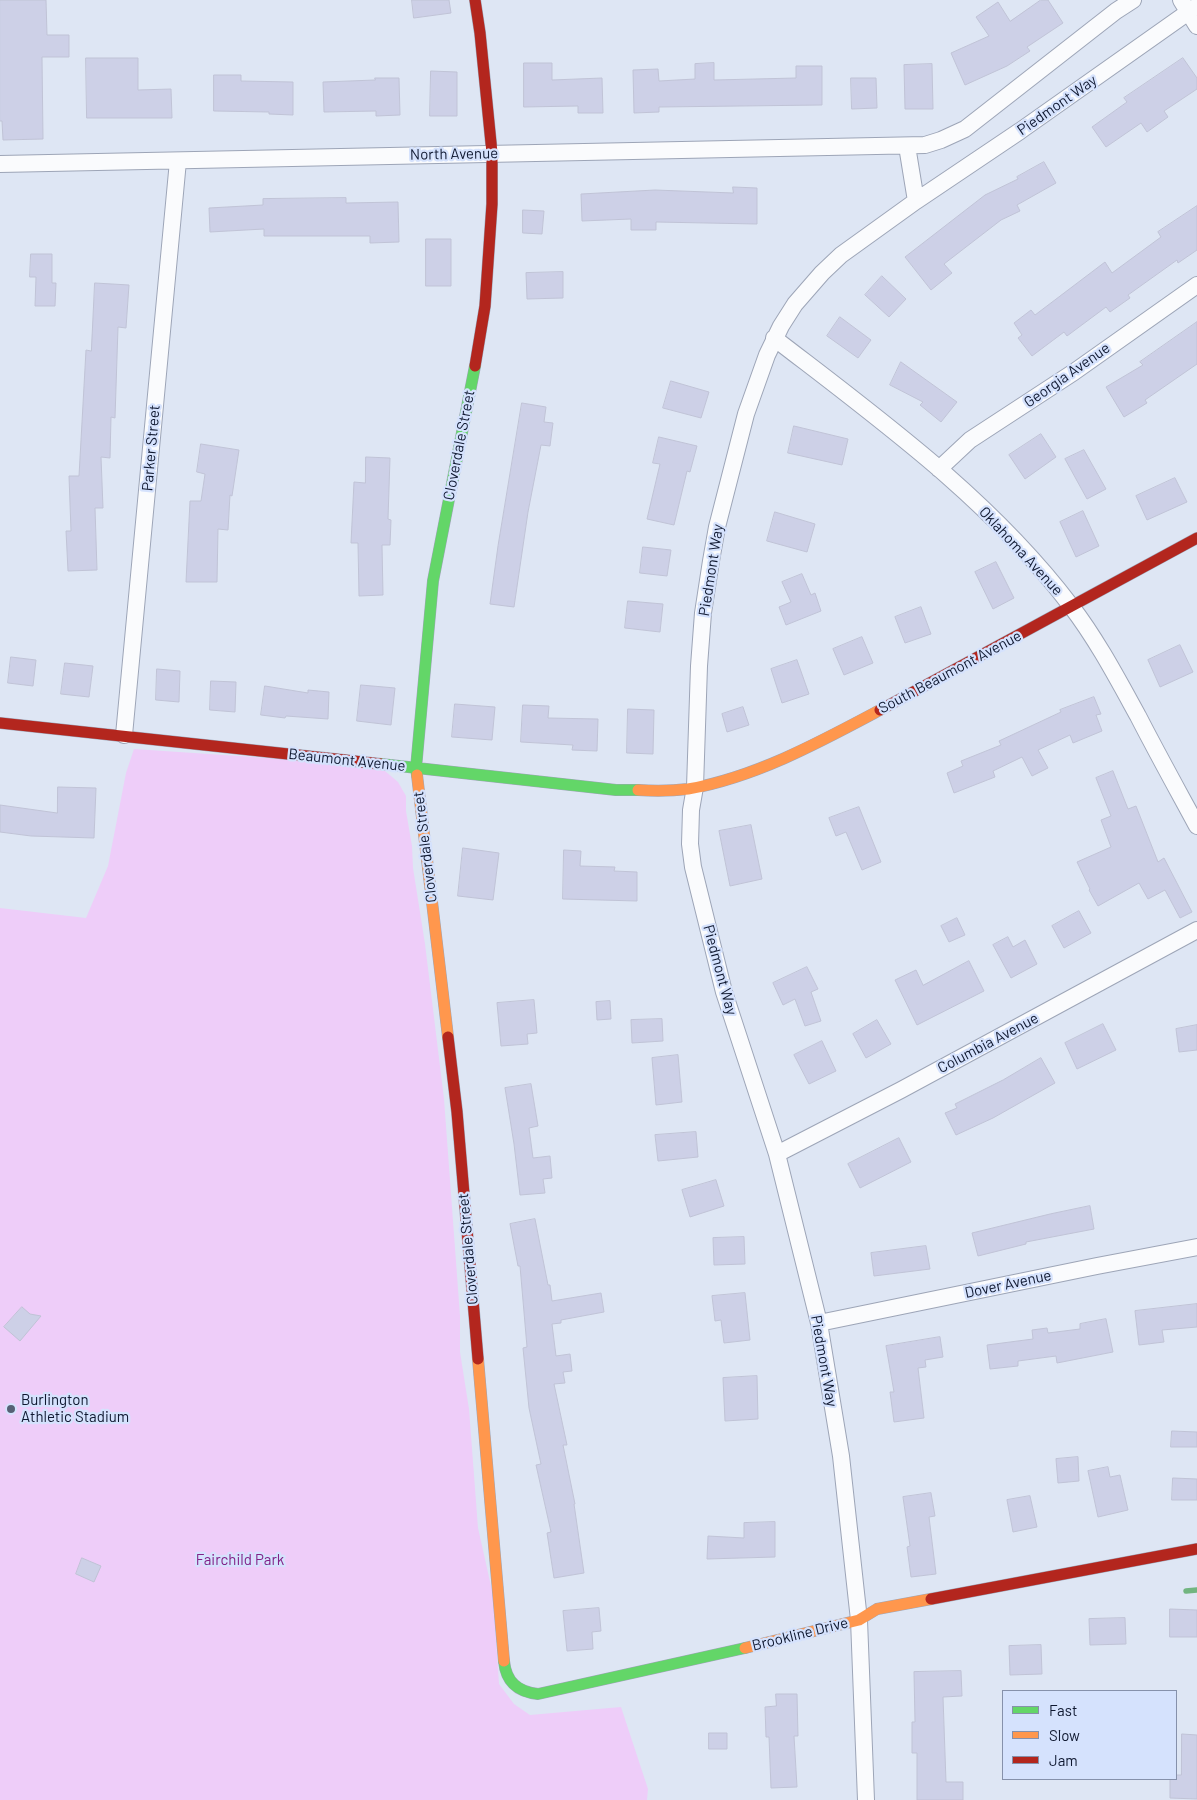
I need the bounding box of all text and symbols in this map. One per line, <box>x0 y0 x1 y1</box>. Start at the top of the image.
street label: Piedmont Way <box>1014 71 1100 139</box>
street label: North Avenue <box>410 144 498 164</box>
street label: Georgia Avenue <box>1021 339 1113 411</box>
street label: Cloverdale Street <box>439 388 479 502</box>
street label: Parker Street <box>138 404 164 492</box>
street label: Oklahoma Avenue <box>975 503 1067 599</box>
street label: Piedmont Way <box>695 523 727 617</box>
street label: South Beaumont Avenue <box>875 627 1025 717</box>
street label: Beaumont Avenue <box>288 745 406 775</box>
street label: Cloverdale Street <box>409 790 441 904</box>
street label: Piedmont Way <box>699 923 741 1017</box>
street label: Columbia Avenue <box>935 1009 1041 1077</box>
street label: Cloverdale Street <box>454 1192 482 1306</box>
street label: Dover Avenue <box>963 1266 1053 1302</box>
street label: Piedmont Way <box>807 1314 841 1408</box>
place label: Burlington Athletic Stadium <box>21 1391 129 1426</box>
marker: Burlington Athletic Stadium <box>5 1403 17 1415</box>
park label: Fairchild Park <box>196 1551 284 1569</box>
street label: Brookline Drive <box>750 1613 850 1655</box>
legend <box>1002 1690 1177 1780</box>
text: Fast <box>1049 1701 1077 1719</box>
text: Slow <box>1049 1726 1080 1744</box>
text: Jam <box>1049 1751 1078 1769</box>

